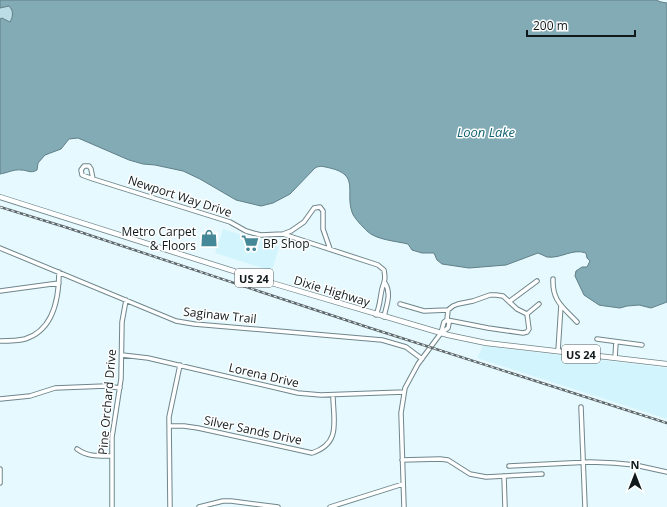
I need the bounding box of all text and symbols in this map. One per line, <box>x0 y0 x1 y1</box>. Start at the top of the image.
scale bar <box>527 12 635 38</box>
text: 200 m <box>533 17 568 34</box>
water label: Loon Lake <box>457 123 516 141</box>
street label: Newport Way Drive <box>126 171 234 221</box>
place label: Metro Carpet & Floors <box>121 223 196 254</box>
shop icon: Metro Carpet & Floors <box>199 228 219 248</box>
supermarket icon: BP Shop <box>240 233 260 253</box>
place label: BP Shop <box>263 235 310 252</box>
road number: US 24 <box>235 269 273 287</box>
street label: Dixie Highway <box>292 271 373 311</box>
street label: Saginaw Trail <box>183 303 257 327</box>
road number: US 24 <box>562 345 600 363</box>
street label: Pine Orchard Drive <box>94 348 120 456</box>
street label: Lorena Drive <box>227 359 301 391</box>
street label: Silver Sands Drive <box>203 411 304 449</box>
north arrow <box>615 455 655 495</box>
text: N <box>631 457 639 472</box>

